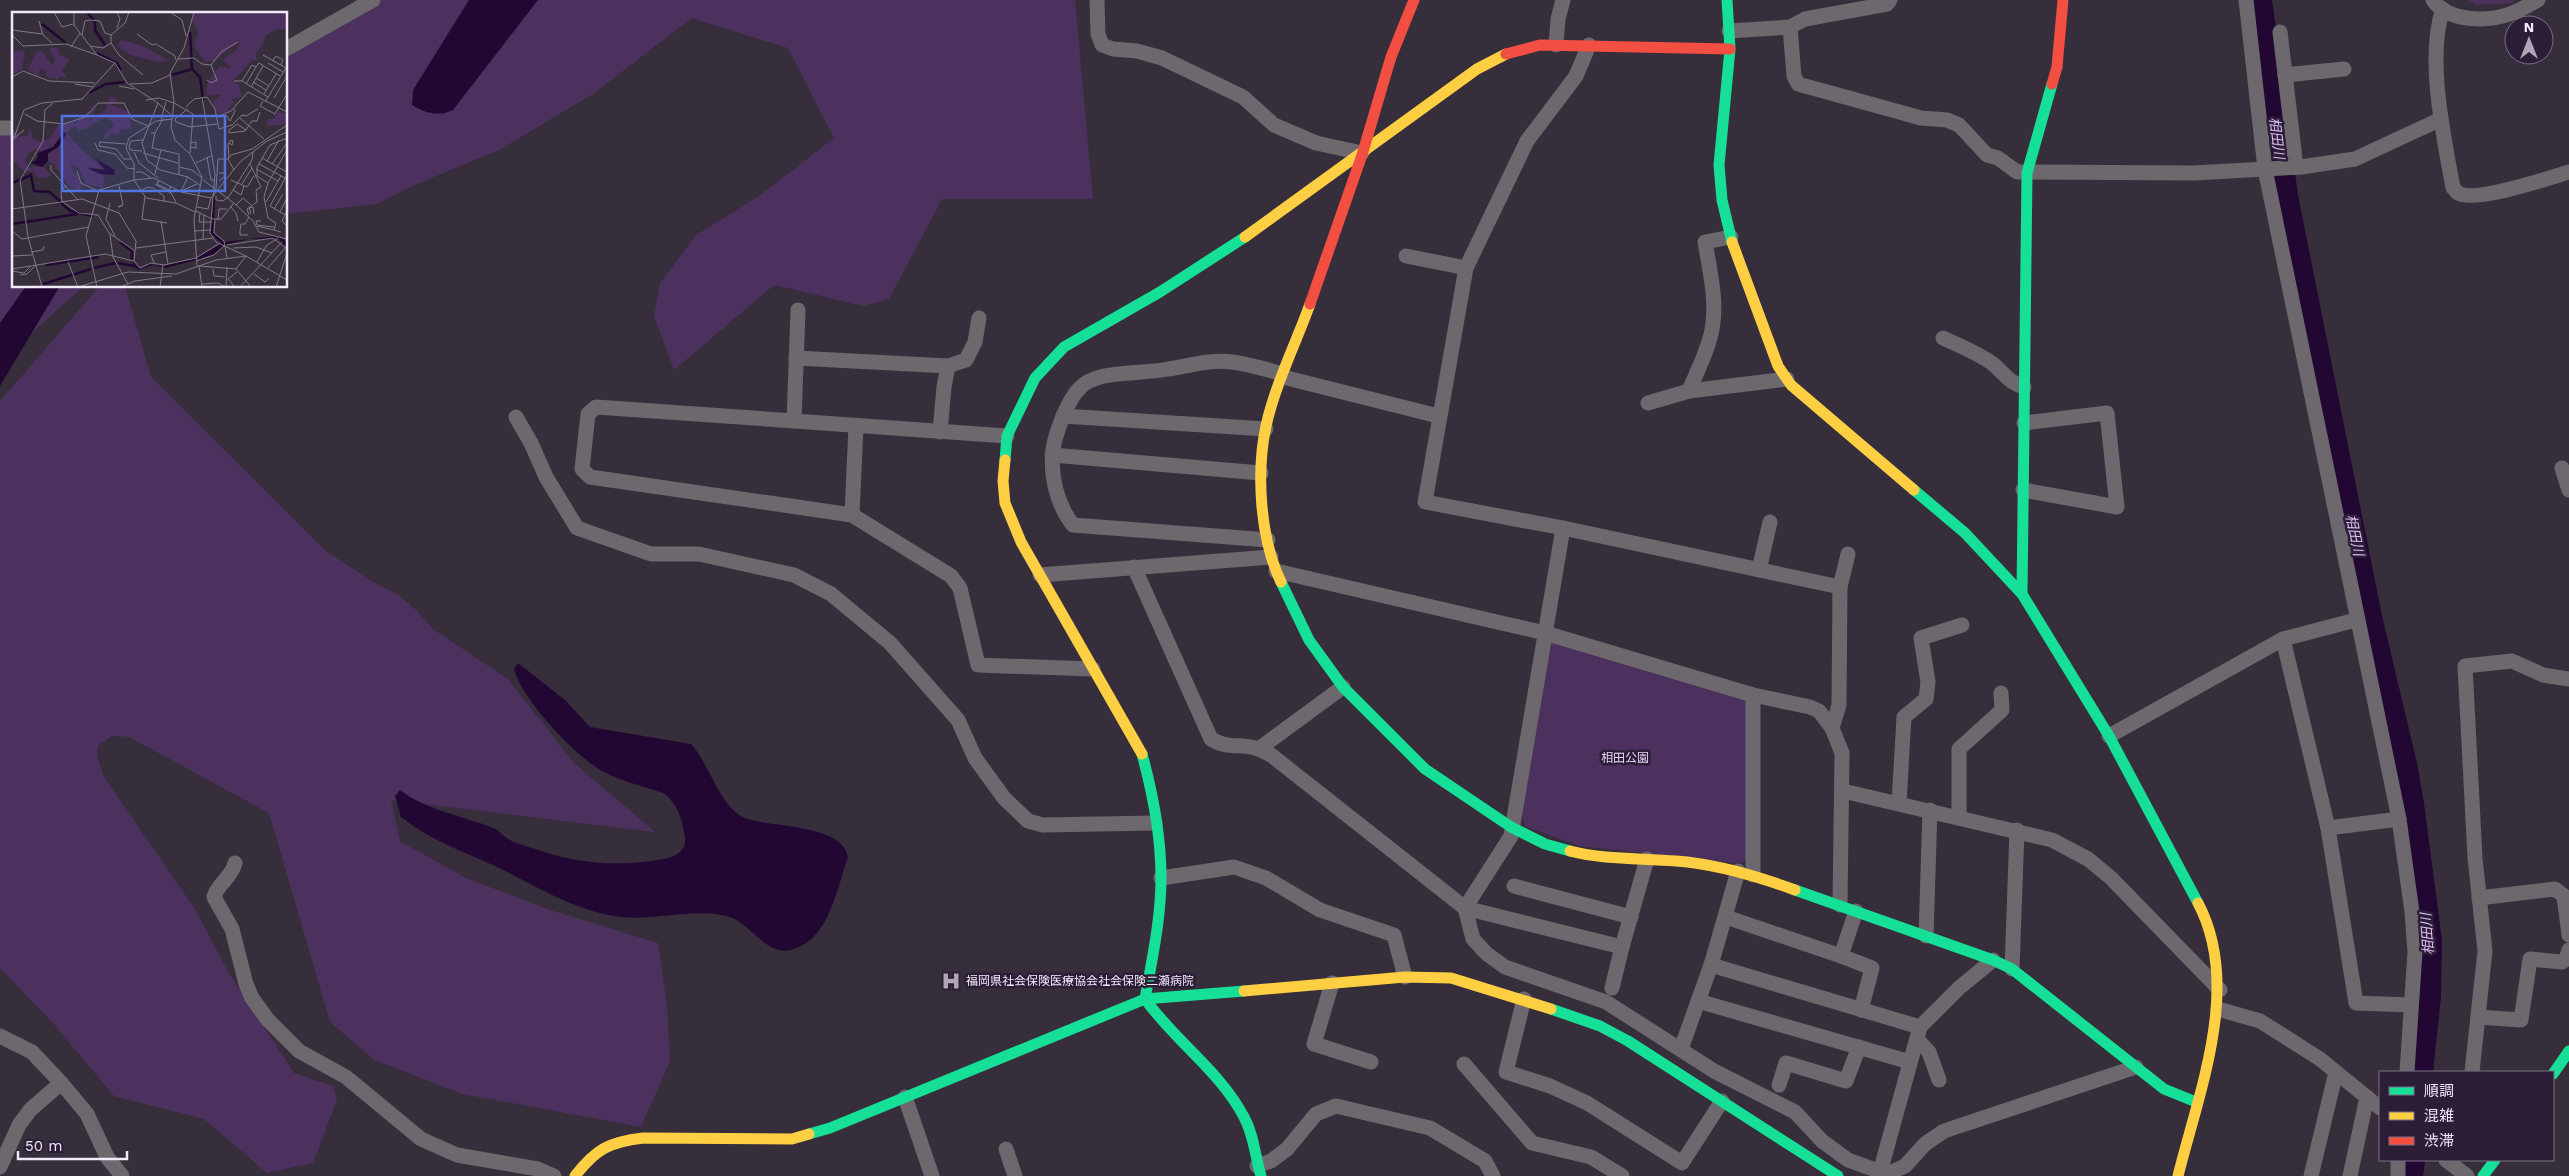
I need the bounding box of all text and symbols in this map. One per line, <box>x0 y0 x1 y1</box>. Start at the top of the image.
inset map <box>12 12 288 288</box>
north arrow <box>2504 15 2554 65</box>
text: N <box>2524 19 2534 35</box>
water label: 相田川 <box>2267 116 2288 162</box>
water label: 相田川 <box>2343 513 2368 559</box>
park label: 相田公園 <box>1601 751 1649 765</box>
water label: 相田川 <box>2417 910 2436 956</box>
hospital icon: 福岡県社会保険医療協会社会保険二瀬病院 <box>940 970 962 992</box>
place label: 福岡県社会保険医療協会社会保険二瀬病院 <box>966 974 1194 988</box>
legend <box>2379 1071 2554 1161</box>
text: 順調 <box>2424 1082 2454 1100</box>
text: 混雑 <box>2424 1107 2454 1125</box>
scale bar <box>18 1128 126 1160</box>
text: 渋滞 <box>2424 1132 2454 1150</box>
text: 50 m <box>25 1137 62 1155</box>

